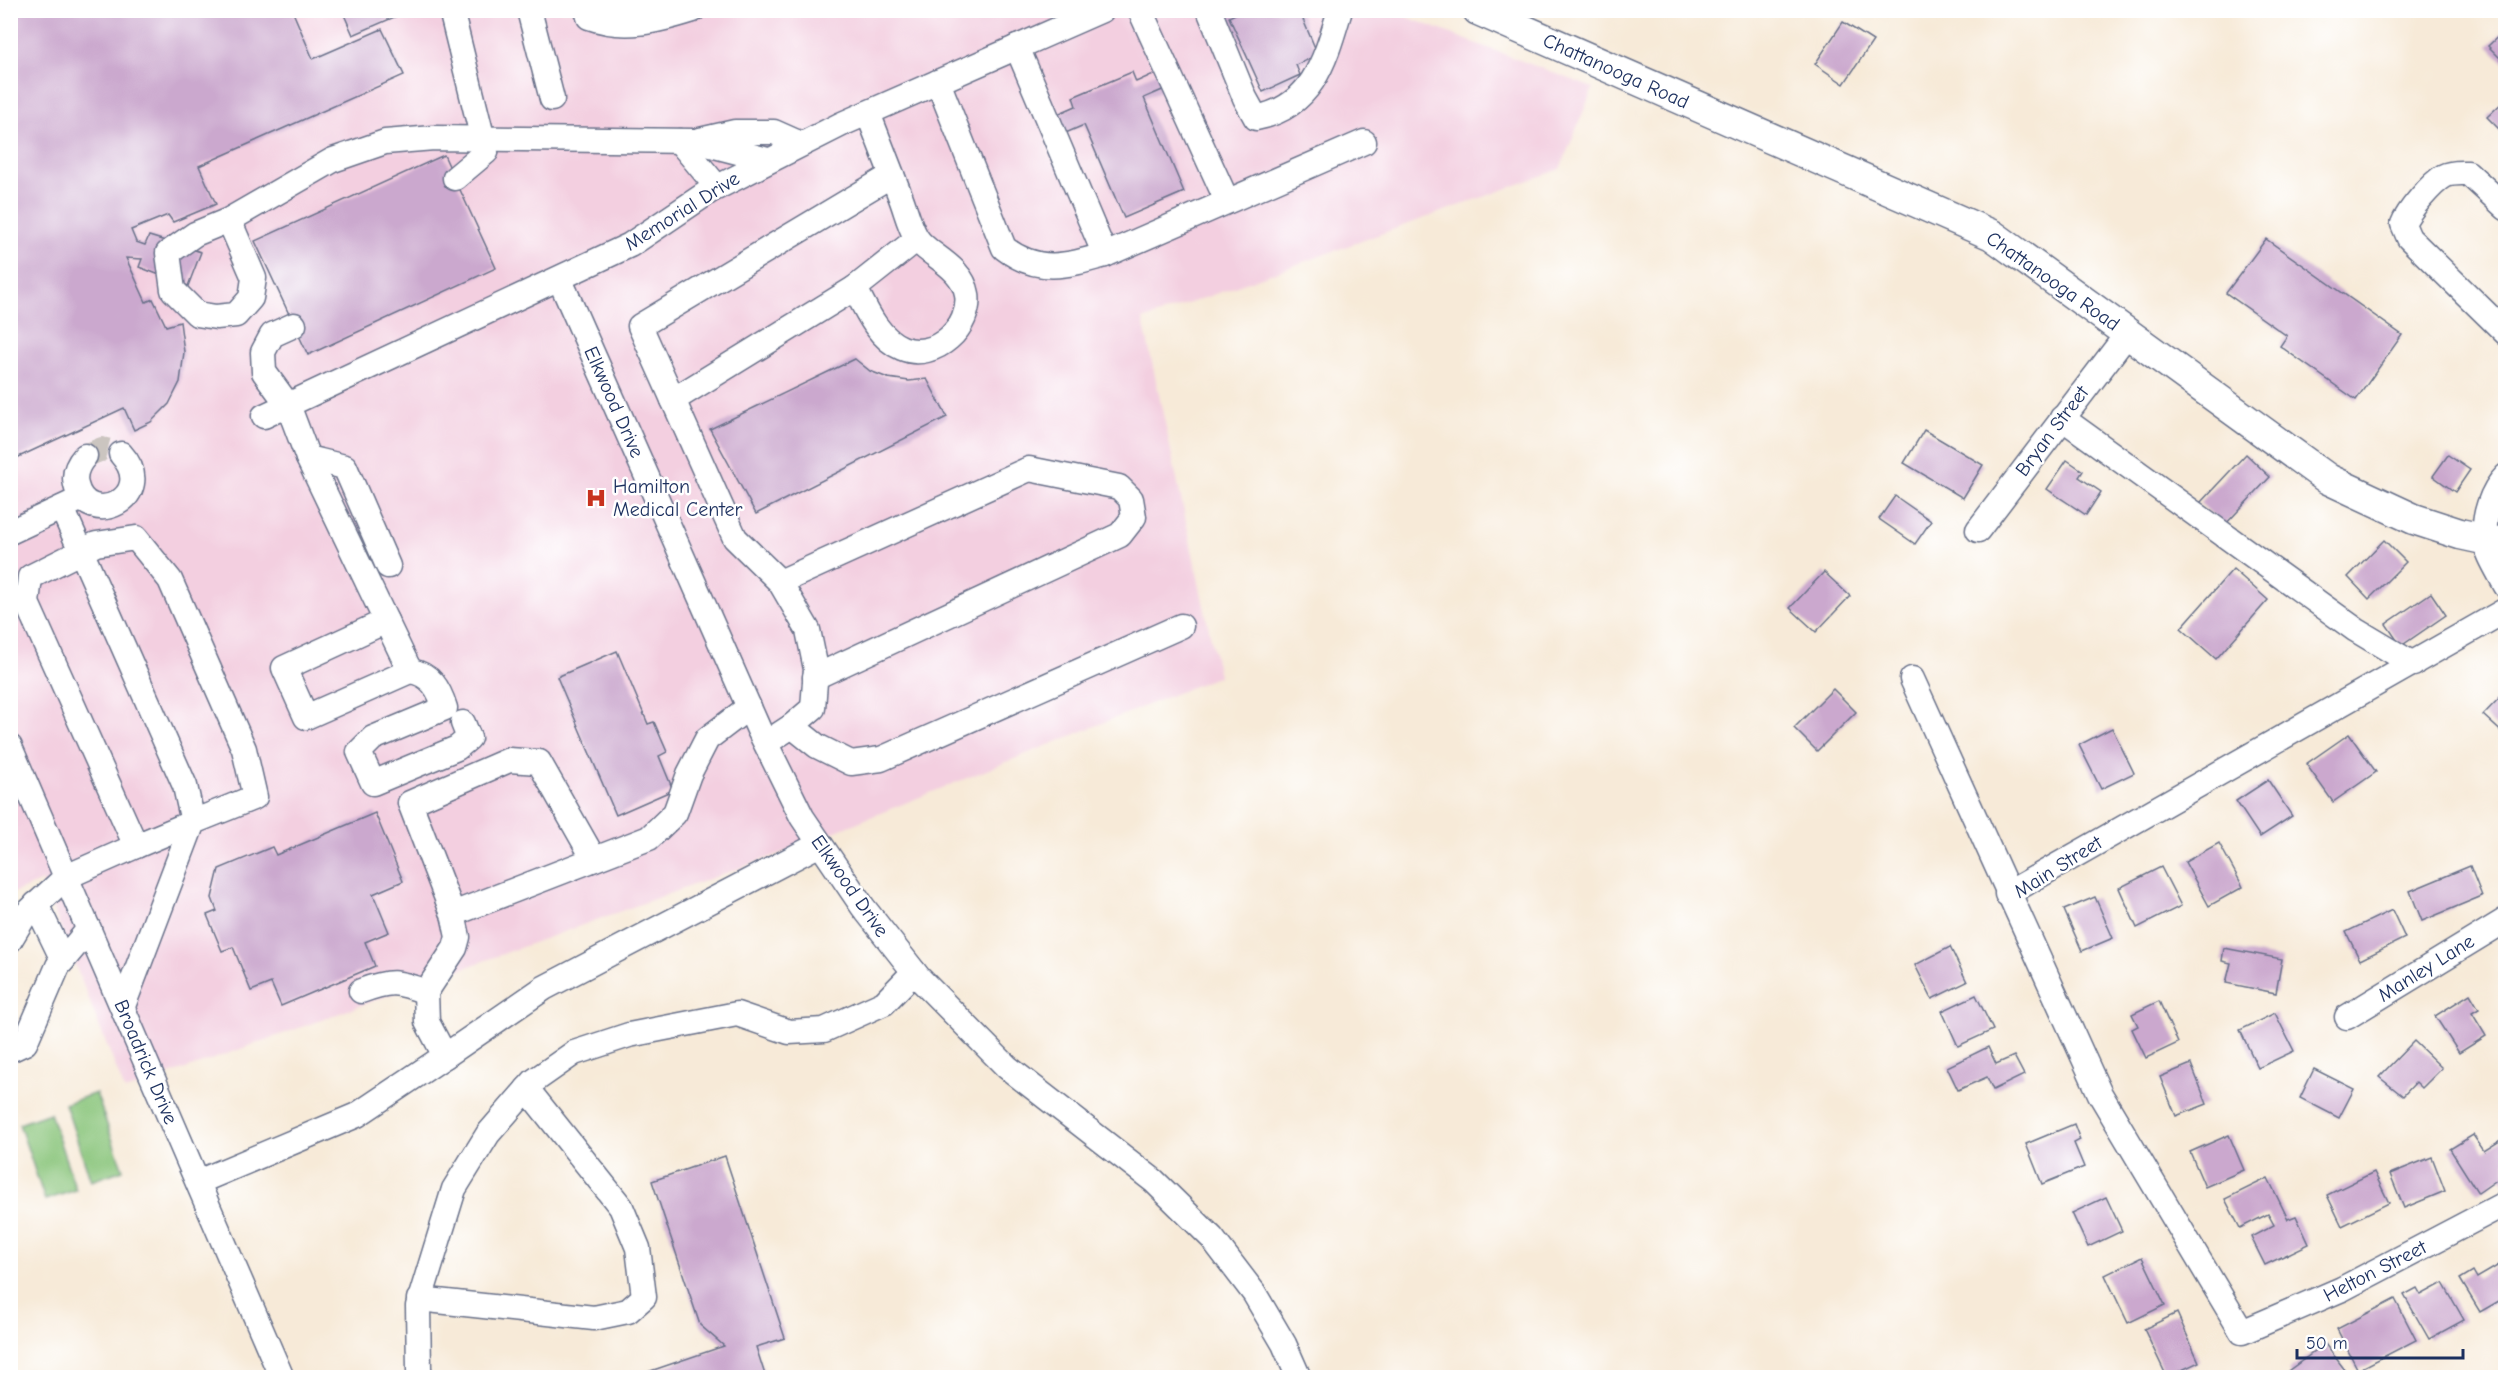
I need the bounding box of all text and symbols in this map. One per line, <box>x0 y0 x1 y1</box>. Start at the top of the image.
street label: Chattanooga Road <box>1539 28 1693 114</box>
street label: Memorial Drive <box>620 167 744 255</box>
street label: Chattanooga Road <box>1982 226 2124 336</box>
street label: Elkwood Drive <box>579 343 649 461</box>
street label: Bryan Street <box>2011 380 2094 481</box>
place label: Hamilton Medical Center <box>613 475 742 521</box>
hospital icon: Hamilton Medical Center <box>584 486 608 510</box>
street label: Main Street <box>2010 830 2107 903</box>
street label: Elkwood Drive <box>806 831 894 941</box>
street label: Manley Lane <box>2374 929 2478 1007</box>
street label: Broadrick Drive <box>109 996 183 1128</box>
street label: Helton Street <box>2320 1235 2431 1307</box>
scale bar <box>2297 1322 2464 1360</box>
text: 50 m <box>2306 1333 2348 1354</box>

